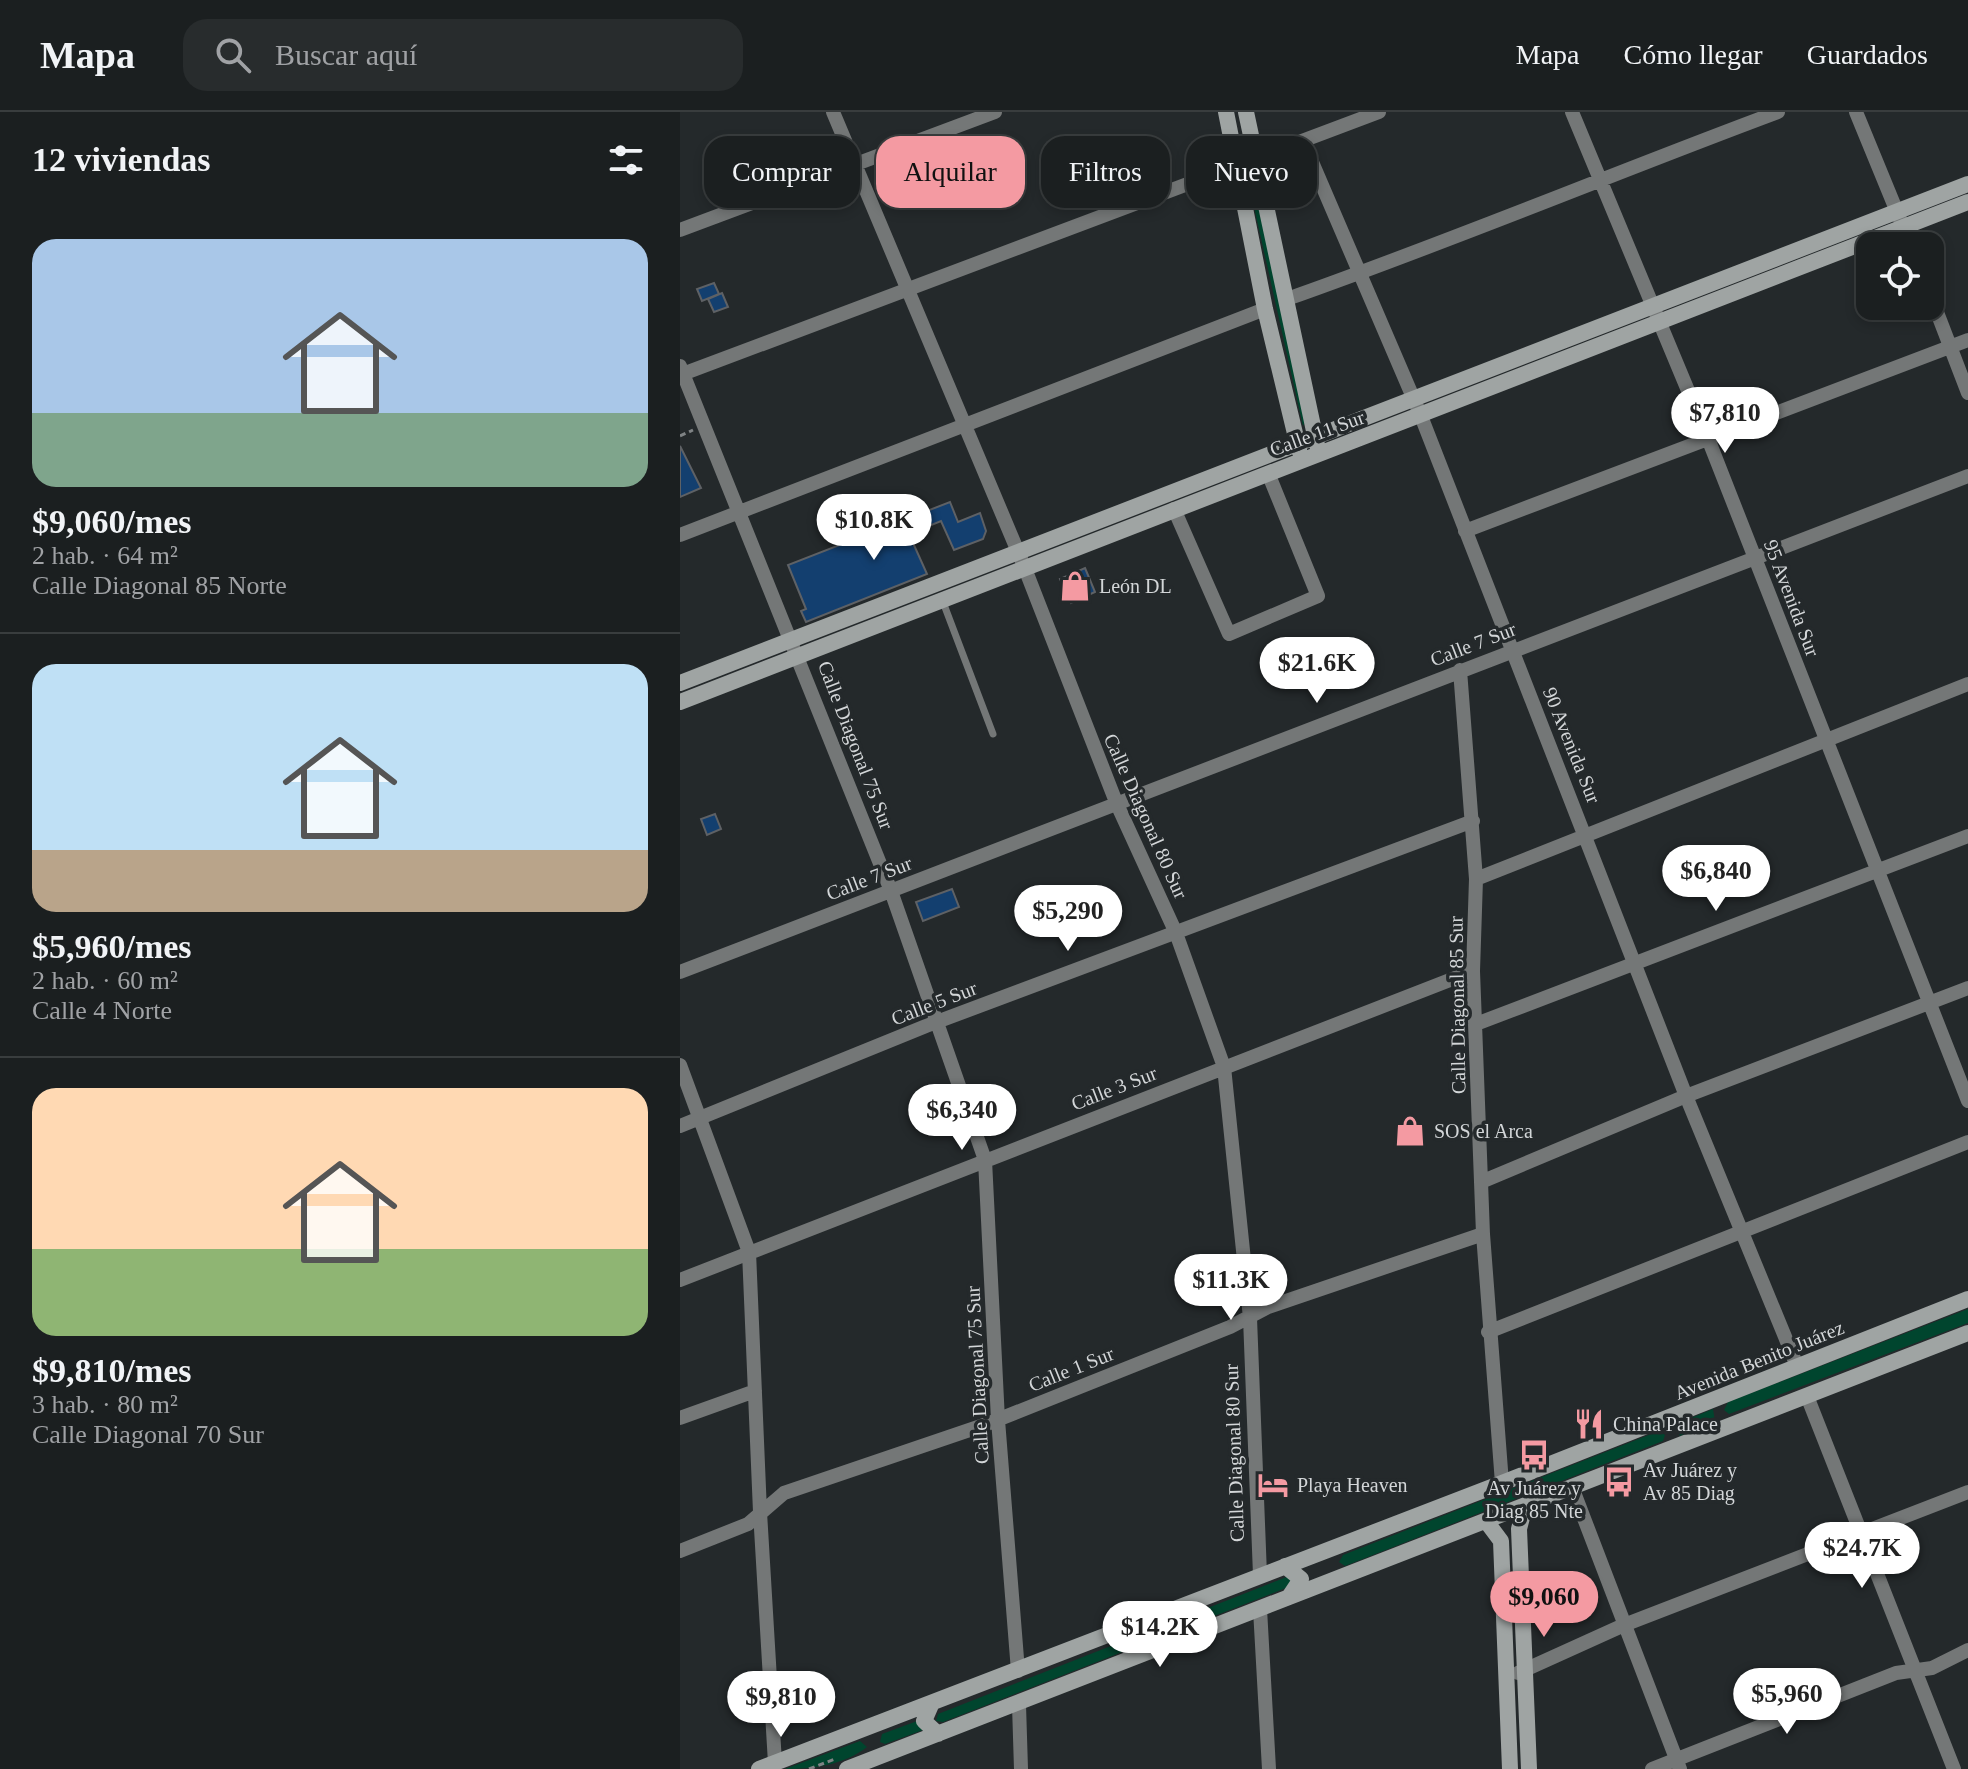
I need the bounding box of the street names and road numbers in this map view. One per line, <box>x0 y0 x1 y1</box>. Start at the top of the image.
street label: Calle 11 Sur <box>1267 406 1368 460</box>
street label: 95 Avenida Sur <box>1760 537 1824 660</box>
street label: Calle 7 Sur <box>1427 617 1519 670</box>
street label: Calle Diagonal 75 Sur <box>813 658 898 833</box>
street label: 90 Avenida Sur <box>1539 684 1605 806</box>
street label: Calle Diagonal 80 Sur <box>1099 730 1192 903</box>
street label: Calle 7 Sur <box>823 851 915 904</box>
street label: Calle Diagonal 85 Sur <box>1444 915 1471 1094</box>
street label: Calle 5 Sur <box>888 976 980 1029</box>
street label: Calle 3 Sur <box>1068 1061 1160 1114</box>
street label: Calle Diagonal 75 Sur <box>961 1285 994 1465</box>
street label: Avenida Benito Juárez <box>1671 1316 1847 1404</box>
street label: Calle 1 Sur <box>1025 1342 1117 1396</box>
street label: Calle Diagonal 80 Sur <box>1220 1363 1249 1542</box>

